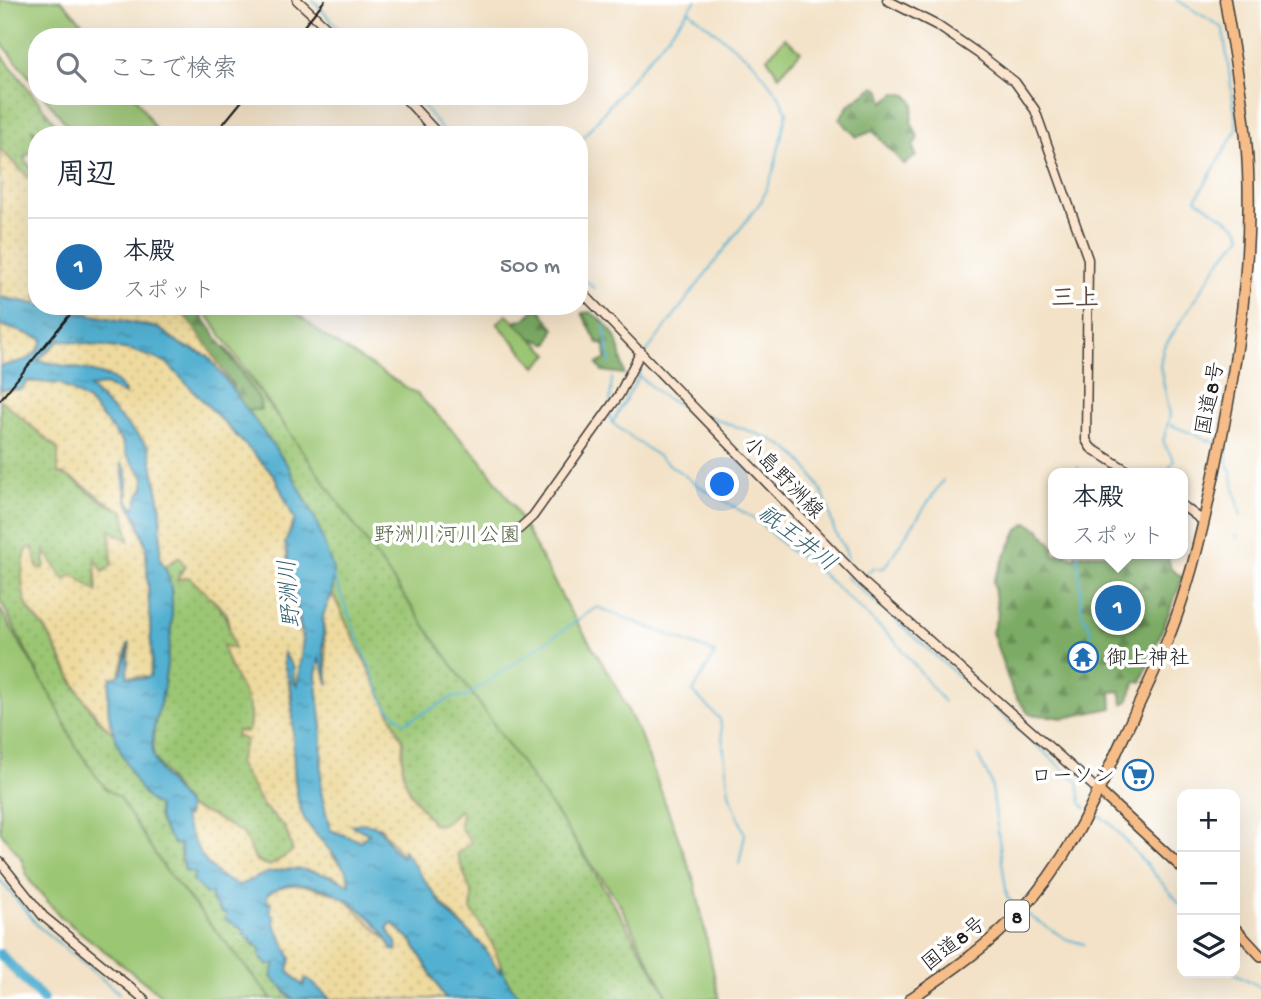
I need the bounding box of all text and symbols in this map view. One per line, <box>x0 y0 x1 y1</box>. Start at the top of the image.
search box <box>28 28 588 105</box>
icon: search <box>52 48 90 86</box>
text: ここで検索 <box>108 56 238 87</box>
text: 周辺 <box>56 160 116 195</box>
text: 本殿 <box>123 239 175 270</box>
text: 1 <box>74 254 84 281</box>
text: 500 m <box>500 254 560 281</box>
text: スポット <box>123 279 215 306</box>
district label: 三上 <box>1051 286 1099 315</box>
street label: 国道8号 <box>1192 360 1232 438</box>
street label: 小島野洲線 <box>736 432 828 526</box>
your location <box>705 467 739 501</box>
popup <box>1048 468 1188 559</box>
text: 本殿 <box>1072 485 1124 516</box>
water label: 祇王井川 <box>751 500 841 579</box>
park label: 野洲川河川公園 <box>374 524 521 550</box>
text: スポット <box>1072 525 1164 552</box>
water label: 野洲川 <box>275 558 307 629</box>
pin: 1 <box>1095 582 1141 634</box>
temple icon: 御上神社 <box>1066 640 1100 674</box>
place label: 御上神社 <box>1106 647 1190 673</box>
supermarket icon: ローソン <box>1121 758 1155 792</box>
place label: ローソン <box>1031 766 1115 791</box>
map controls <box>1177 789 1240 978</box>
button: + <box>1177 789 1240 852</box>
button: − <box>1177 852 1240 915</box>
road number: 8 <box>1005 900 1029 932</box>
street label: 国道8号 <box>917 912 992 979</box>
button: layers <box>1177 915 1240 978</box>

